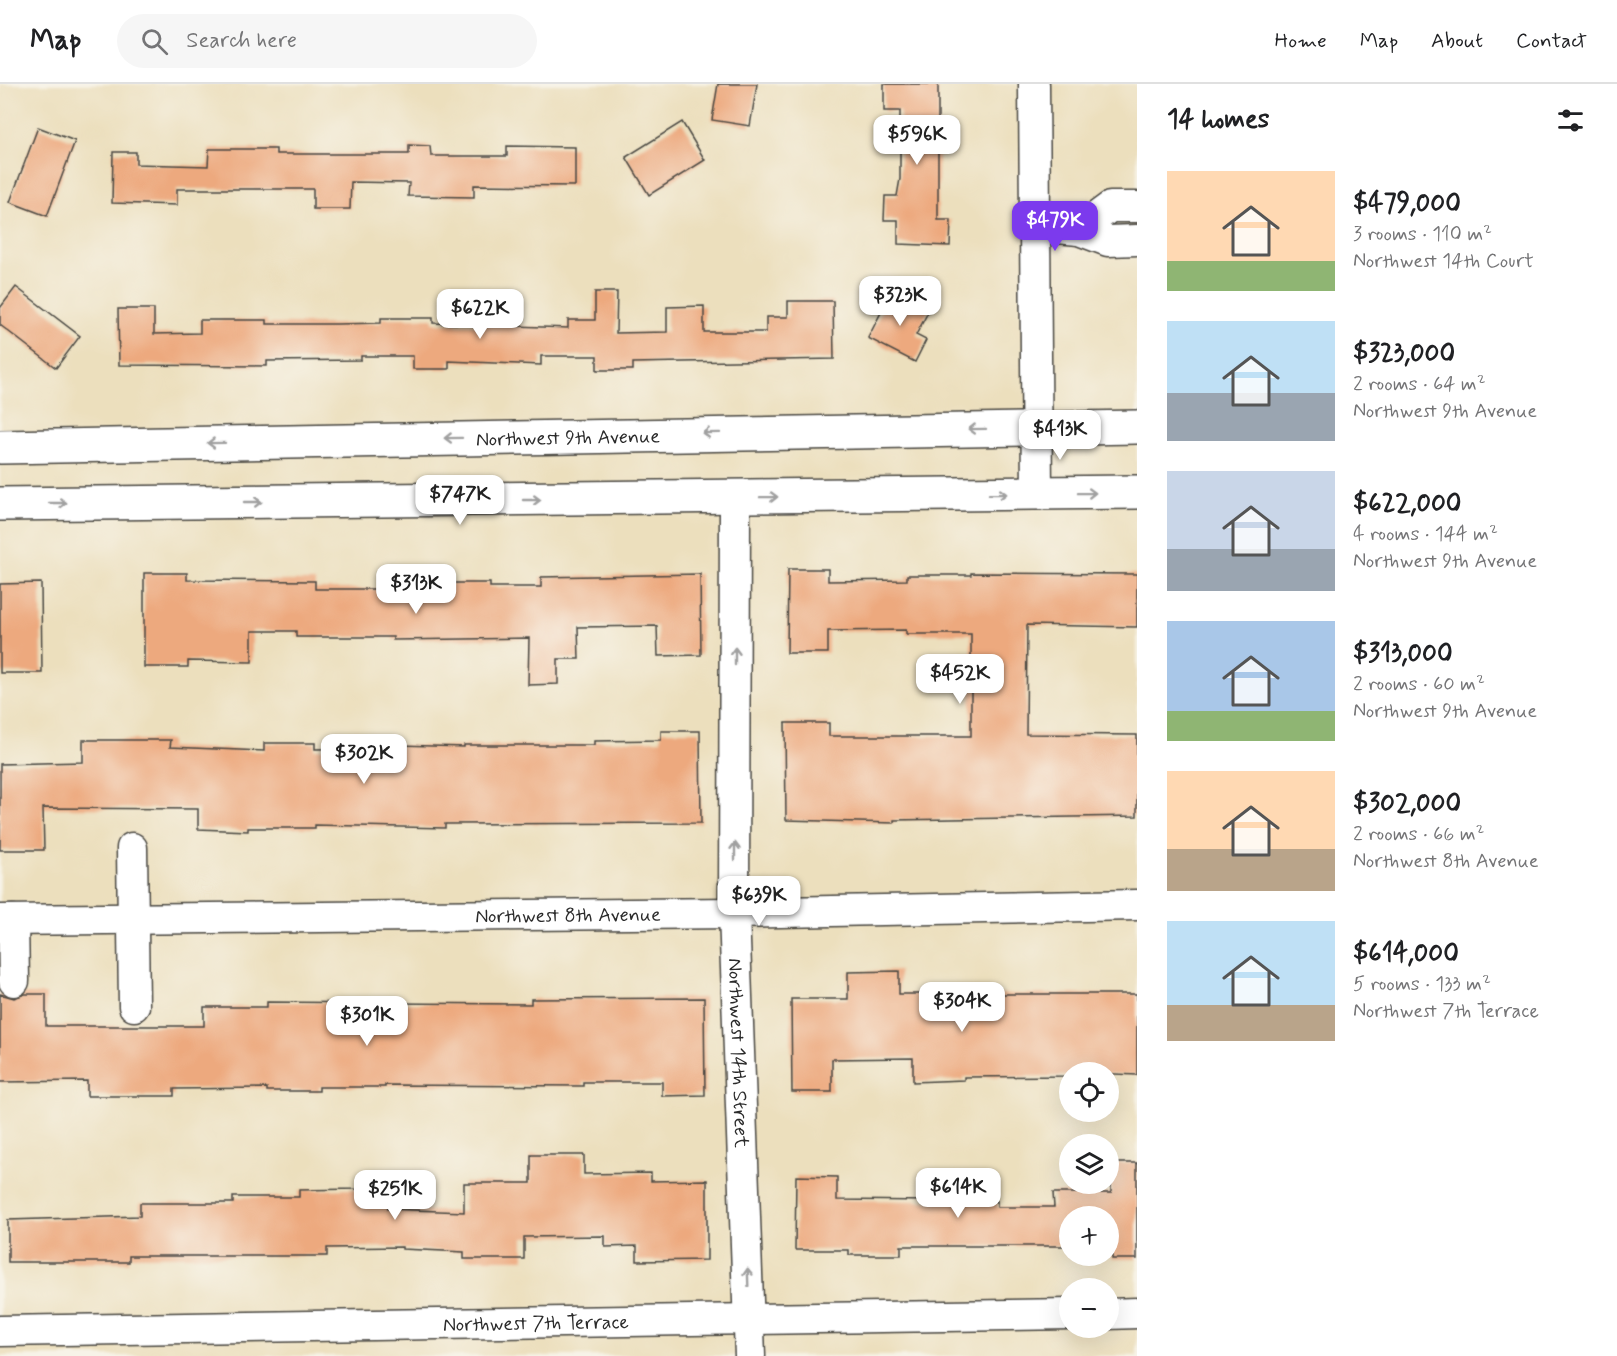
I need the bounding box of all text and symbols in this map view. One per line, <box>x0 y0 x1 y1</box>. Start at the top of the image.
search box <box>117 14 537 68</box>
text: Map <box>30 23 81 60</box>
icon: search <box>138 25 171 58</box>
text: Search here <box>186 27 297 55</box>
text: Home <box>1275 27 1327 55</box>
text: Map <box>1360 27 1398 55</box>
text: About <box>1431 27 1483 55</box>
text: Contact <box>1516 27 1587 55</box>
text: 14 homes <box>1167 103 1269 137</box>
icon: filters <box>1554 104 1587 137</box>
pin: $596K <box>875 115 959 166</box>
text: $596K <box>887 121 947 148</box>
text: $479,000 <box>1353 187 1461 221</box>
icon: home <box>1215 195 1287 267</box>
pin: $479K <box>1013 201 1097 252</box>
text: $479K <box>1026 207 1084 234</box>
text: 3 rooms · 110 m² <box>1353 221 1492 248</box>
text: Northwest 14th Court <box>1353 248 1534 275</box>
pin: $323K <box>858 276 942 327</box>
text: $323K <box>873 282 927 309</box>
pin: $622K <box>438 289 522 340</box>
text: $622K <box>451 295 509 322</box>
text: $323,000 <box>1353 337 1455 371</box>
icon: home <box>1215 345 1287 417</box>
text: 2 rooms · 64 m² <box>1353 371 1486 398</box>
text: Northwest 9th Avenue <box>1353 398 1537 425</box>
pin: $413K <box>1018 410 1102 461</box>
text: $413K <box>1033 416 1087 443</box>
street label: Northwest 9th Avenue <box>476 423 660 454</box>
one-way arrow <box>968 423 988 435</box>
one-way arrow <box>702 427 722 439</box>
one-way arrow <box>444 432 464 444</box>
one-way arrow <box>207 437 227 448</box>
pin: $747K <box>418 475 502 526</box>
text: $747K <box>429 481 491 508</box>
one-way arrow <box>1076 487 1096 499</box>
text: $622,000 <box>1353 487 1462 521</box>
one-way arrow <box>987 488 1007 500</box>
one-way arrow <box>759 492 779 503</box>
one-way arrow <box>522 494 542 505</box>
icon: home <box>1215 495 1287 567</box>
one-way arrow <box>243 496 263 508</box>
one-way arrow <box>48 497 68 509</box>
text: 4 rooms · 144 m² <box>1353 521 1498 548</box>
text: Northwest 9th Avenue <box>1353 548 1537 575</box>
pin: $313K <box>374 564 458 615</box>
text: $313K <box>390 570 442 597</box>
text: $313,000 <box>1353 637 1453 671</box>
icon: home <box>1215 645 1287 717</box>
one-way arrow <box>729 646 741 666</box>
pin: $452K <box>918 654 1002 705</box>
text: $452K <box>930 660 990 687</box>
text: 2 rooms · 60 m² <box>1353 671 1485 698</box>
text: Northwest 9th Avenue <box>1353 698 1537 725</box>
pin: $302K <box>322 734 406 785</box>
text: $302K <box>335 740 393 767</box>
text: $302,000 <box>1353 787 1461 821</box>
icon: home <box>1215 795 1287 867</box>
text: 2 rooms · 66 m² <box>1353 821 1484 848</box>
one-way arrow <box>729 841 741 861</box>
text: Northwest 8th Avenue <box>1353 848 1539 875</box>
pin: $639K <box>717 876 801 927</box>
text: $639K <box>731 882 787 909</box>
street label: Northwest 8th Avenue <box>475 902 661 930</box>
text: $614,000 <box>1353 937 1459 971</box>
icon: home <box>1215 945 1287 1017</box>
street label: Northwest 14th Street <box>721 958 754 1149</box>
text: 5 rooms · 133 m² <box>1353 971 1491 998</box>
pin: $304K <box>920 982 1004 1033</box>
text: $304K <box>933 988 991 1015</box>
pin: $301K <box>325 996 409 1047</box>
text: Northwest 7th Terrace <box>1353 998 1539 1025</box>
text: $301K <box>340 1002 394 1029</box>
map controls <box>1059 1062 1119 1338</box>
button: locate <box>1059 1062 1119 1122</box>
button: layers <box>1059 1134 1119 1194</box>
pin: $614K <box>916 1168 1000 1219</box>
pin: $251K <box>353 1170 437 1221</box>
text: $614K <box>930 1174 986 1201</box>
text: $251K <box>368 1176 422 1203</box>
button: + <box>1059 1206 1119 1266</box>
one-way arrow <box>742 1267 753 1287</box>
button: − <box>1059 1278 1119 1338</box>
street label: Northwest 7th Terrace <box>443 1309 629 1339</box>

